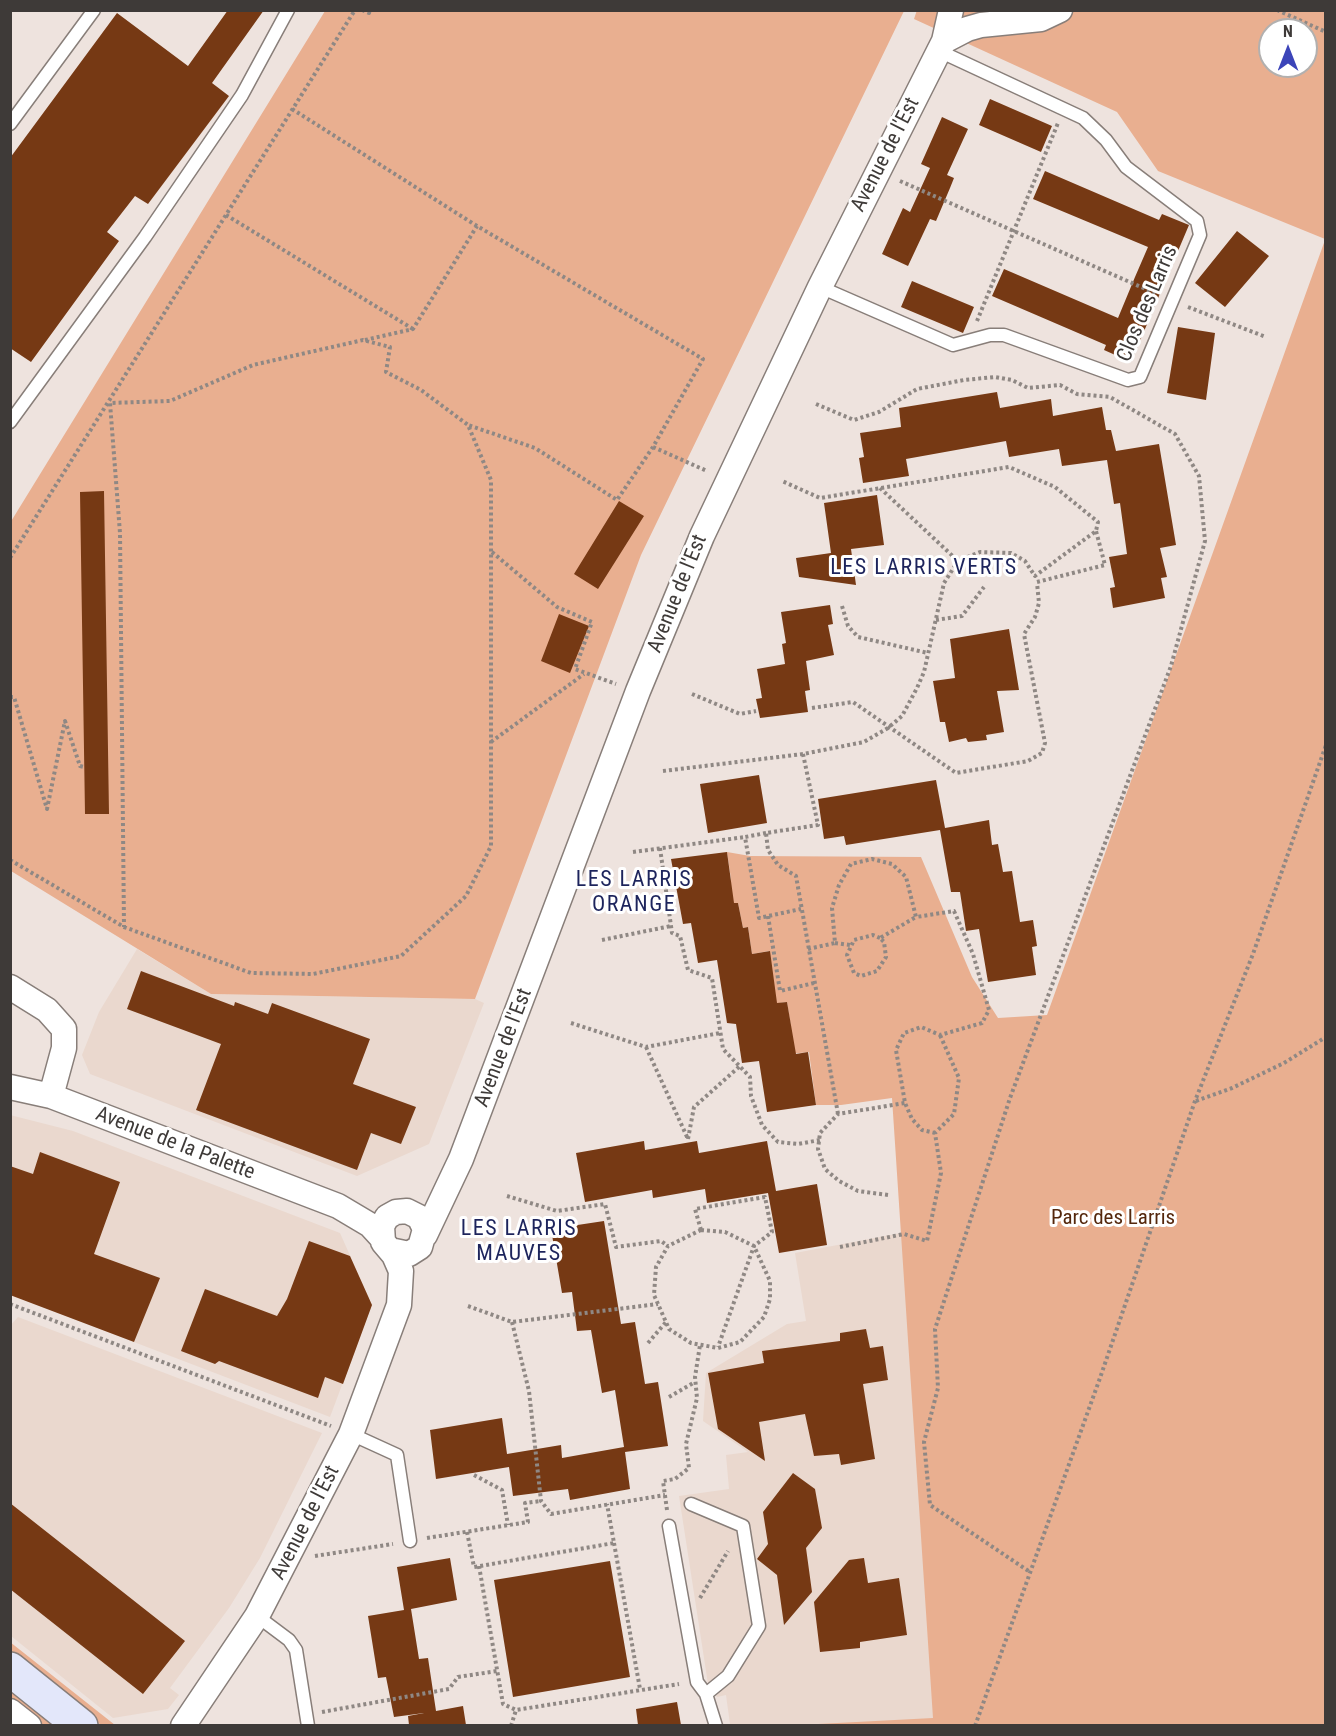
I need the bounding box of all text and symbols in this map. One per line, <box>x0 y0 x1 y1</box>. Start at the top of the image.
north arrow <box>1258 18 1318 78</box>
text: N <box>1283 22 1293 41</box>
street label: Avenue de l'Est <box>846 94 926 216</box>
street label: Clos des Larris <box>1112 242 1184 366</box>
street label: Avenue de l'Est <box>643 531 713 657</box>
district label: LES LARRIS VERTS <box>830 555 1018 581</box>
district label: LES LARRIS ORANGE <box>576 867 692 918</box>
street label: Avenue de l'Est <box>470 985 538 1111</box>
street label: Avenue de la Palette <box>92 1102 258 1186</box>
park label: Parc des Larris <box>1051 1206 1175 1232</box>
district label: LES LARRIS MAUVES <box>461 1216 577 1268</box>
street label: Avenue de l'Est <box>266 1462 346 1584</box>

